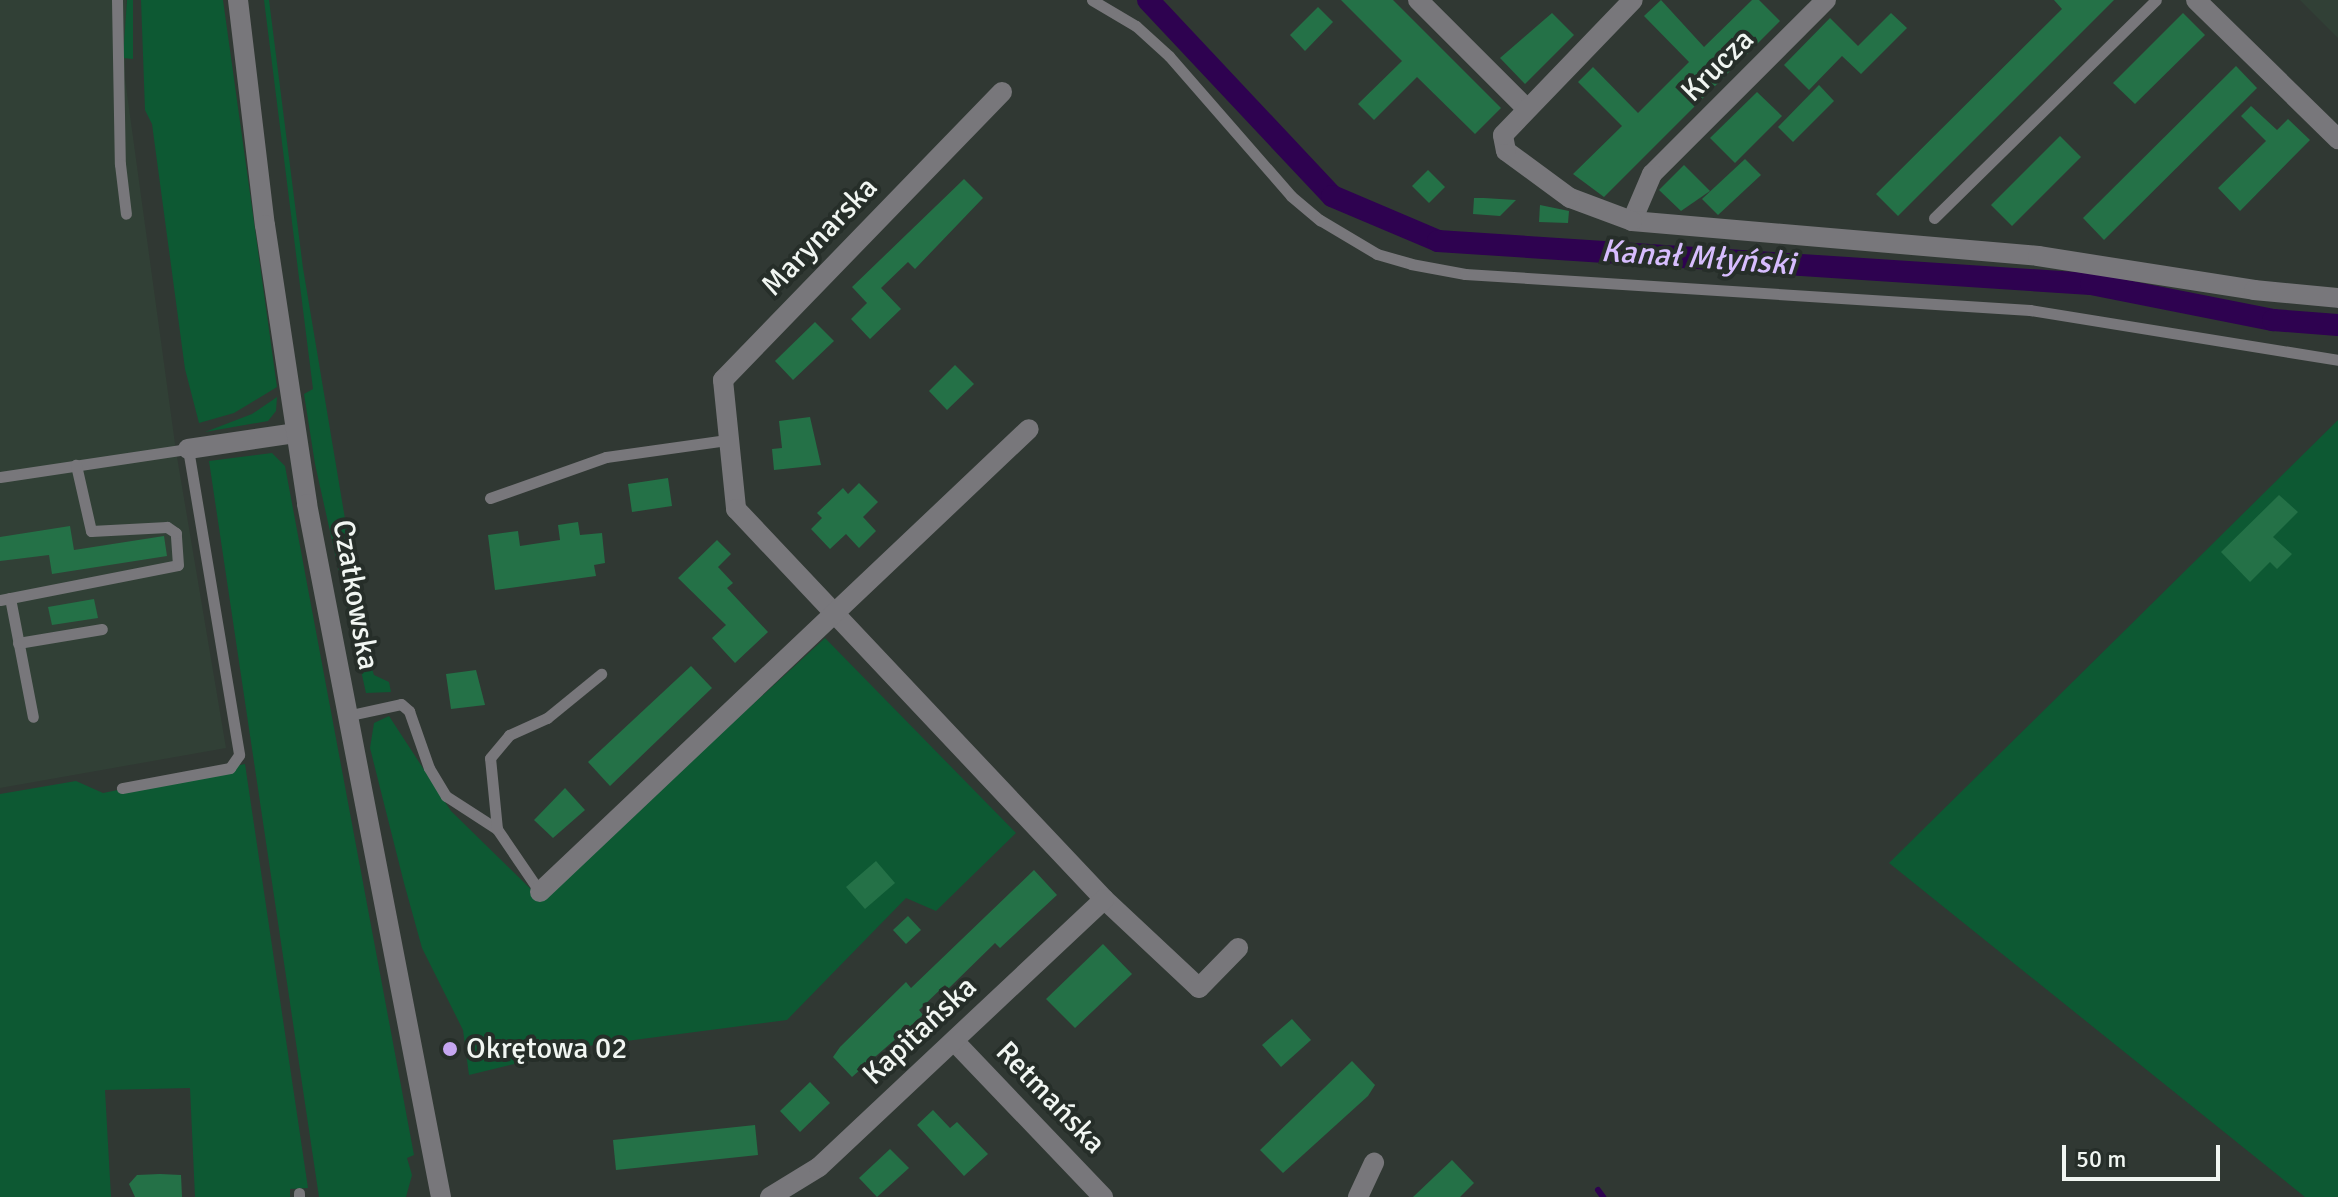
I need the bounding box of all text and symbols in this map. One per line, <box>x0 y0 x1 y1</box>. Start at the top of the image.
street label: Krucza <box>1674 22 1762 110</box>
street label: Marynarska <box>755 170 885 304</box>
water label: Kanał Młyński <box>1600 232 1796 284</box>
street label: Czatkowska <box>324 517 386 673</box>
street label: Kapitańska <box>856 969 984 1093</box>
place label: Okrętowa 02 <box>466 1031 627 1067</box>
street label: Retmańska <box>988 1034 1112 1162</box>
marker: Okrętowa 02 <box>441 1040 459 1058</box>
scale bar <box>2066 1129 2224 1179</box>
text: 50 m <box>2076 1144 2126 1174</box>

